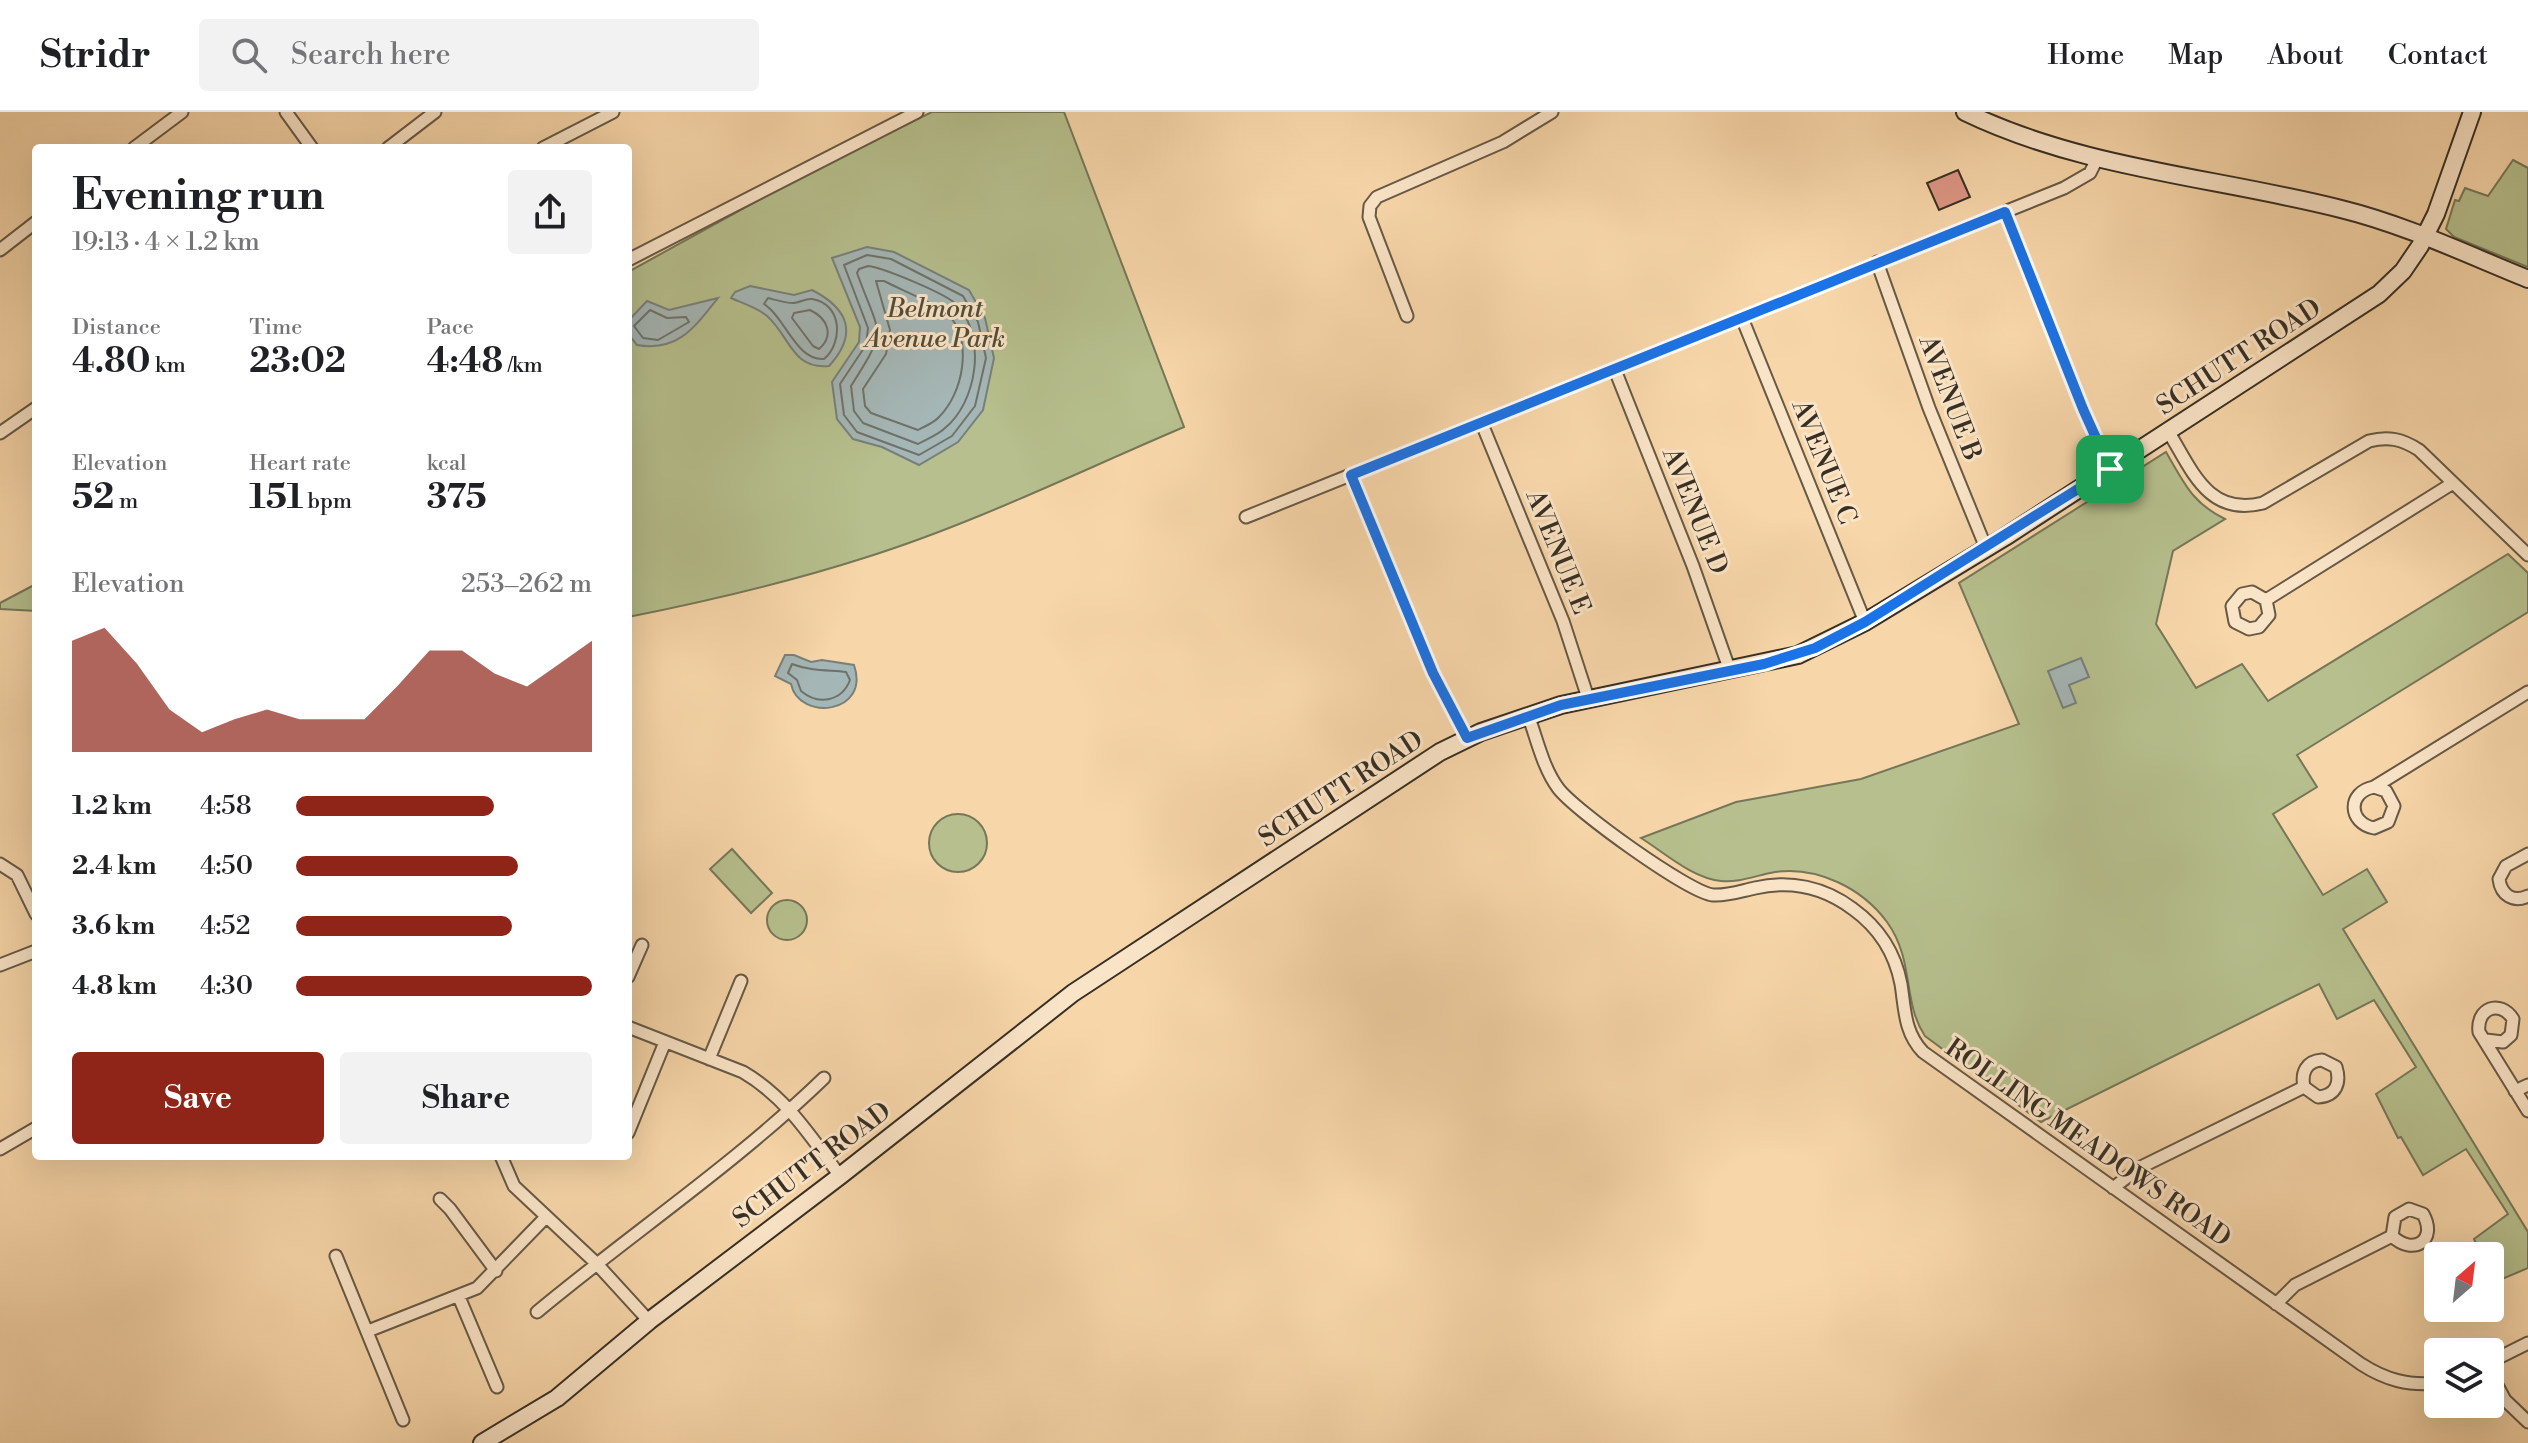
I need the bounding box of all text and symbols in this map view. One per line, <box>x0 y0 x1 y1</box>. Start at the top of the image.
search box <box>199 19 759 91</box>
text: Stridr <box>40 32 151 79</box>
icon: search <box>227 33 271 77</box>
text: Search here <box>291 36 451 74</box>
text: Home <box>2048 38 2124 73</box>
text: Map <box>2168 38 2223 73</box>
text: About <box>2267 38 2344 73</box>
text: Contact <box>2388 38 2488 73</box>
text: Evening run <box>72 168 325 223</box>
button: share <box>508 170 592 254</box>
text: 19:13 · 4 × 1.2 km <box>72 226 260 258</box>
street label: SCHUTT ROAD <box>2151 292 2327 422</box>
park label: Belmont Avenue Park <box>862 293 1005 355</box>
text: Distance <box>72 314 161 341</box>
text: Time <box>249 314 302 341</box>
text: Pace <box>427 314 474 341</box>
street label: AVENUE B <box>1911 330 1989 465</box>
text: 4.80 <box>72 341 150 383</box>
text: 23:02 <box>249 341 346 383</box>
text: 4:48 <box>427 341 503 383</box>
text: km <box>150 352 186 379</box>
text: /km <box>503 352 543 379</box>
street label: AVENUE C <box>1784 394 1863 529</box>
pin <box>2076 435 2144 503</box>
street label: AVENUE D <box>1655 442 1735 579</box>
icon: arrive <box>2088 447 2132 491</box>
text: Elevation <box>72 450 167 477</box>
text: Heart rate <box>249 450 351 477</box>
text: kcal <box>427 450 467 477</box>
text: 52 <box>72 477 114 519</box>
text: 151 <box>249 477 303 519</box>
text: 375 <box>427 477 487 519</box>
street label: AVENUE E <box>1518 484 1597 619</box>
text: m <box>114 488 138 515</box>
text: bpm <box>303 488 352 515</box>
text: Elevation <box>72 568 185 600</box>
text: 253–262 m <box>461 568 592 600</box>
street label: SCHUTT ROAD <box>1253 724 1429 854</box>
text: 1.2 km <box>72 790 152 822</box>
text: 4:58 <box>200 790 252 822</box>
text: 2.4 km <box>72 850 157 882</box>
text: 4:50 <box>200 850 253 882</box>
text: 3.6 km <box>72 910 155 942</box>
text: 4:52 <box>200 910 251 942</box>
text: 4.8 km <box>72 970 157 1002</box>
text: 4:30 <box>200 970 253 1002</box>
street label: ROLLING MEADOWS ROAD <box>1939 1032 2237 1254</box>
button: Save <box>72 1052 324 1144</box>
button: Share <box>340 1052 592 1144</box>
street label: SCHUTT ROAD <box>727 1095 897 1235</box>
north arrow <box>2424 1242 2504 1322</box>
map controls <box>2424 1242 2504 1418</box>
button: layers <box>2424 1338 2504 1418</box>

